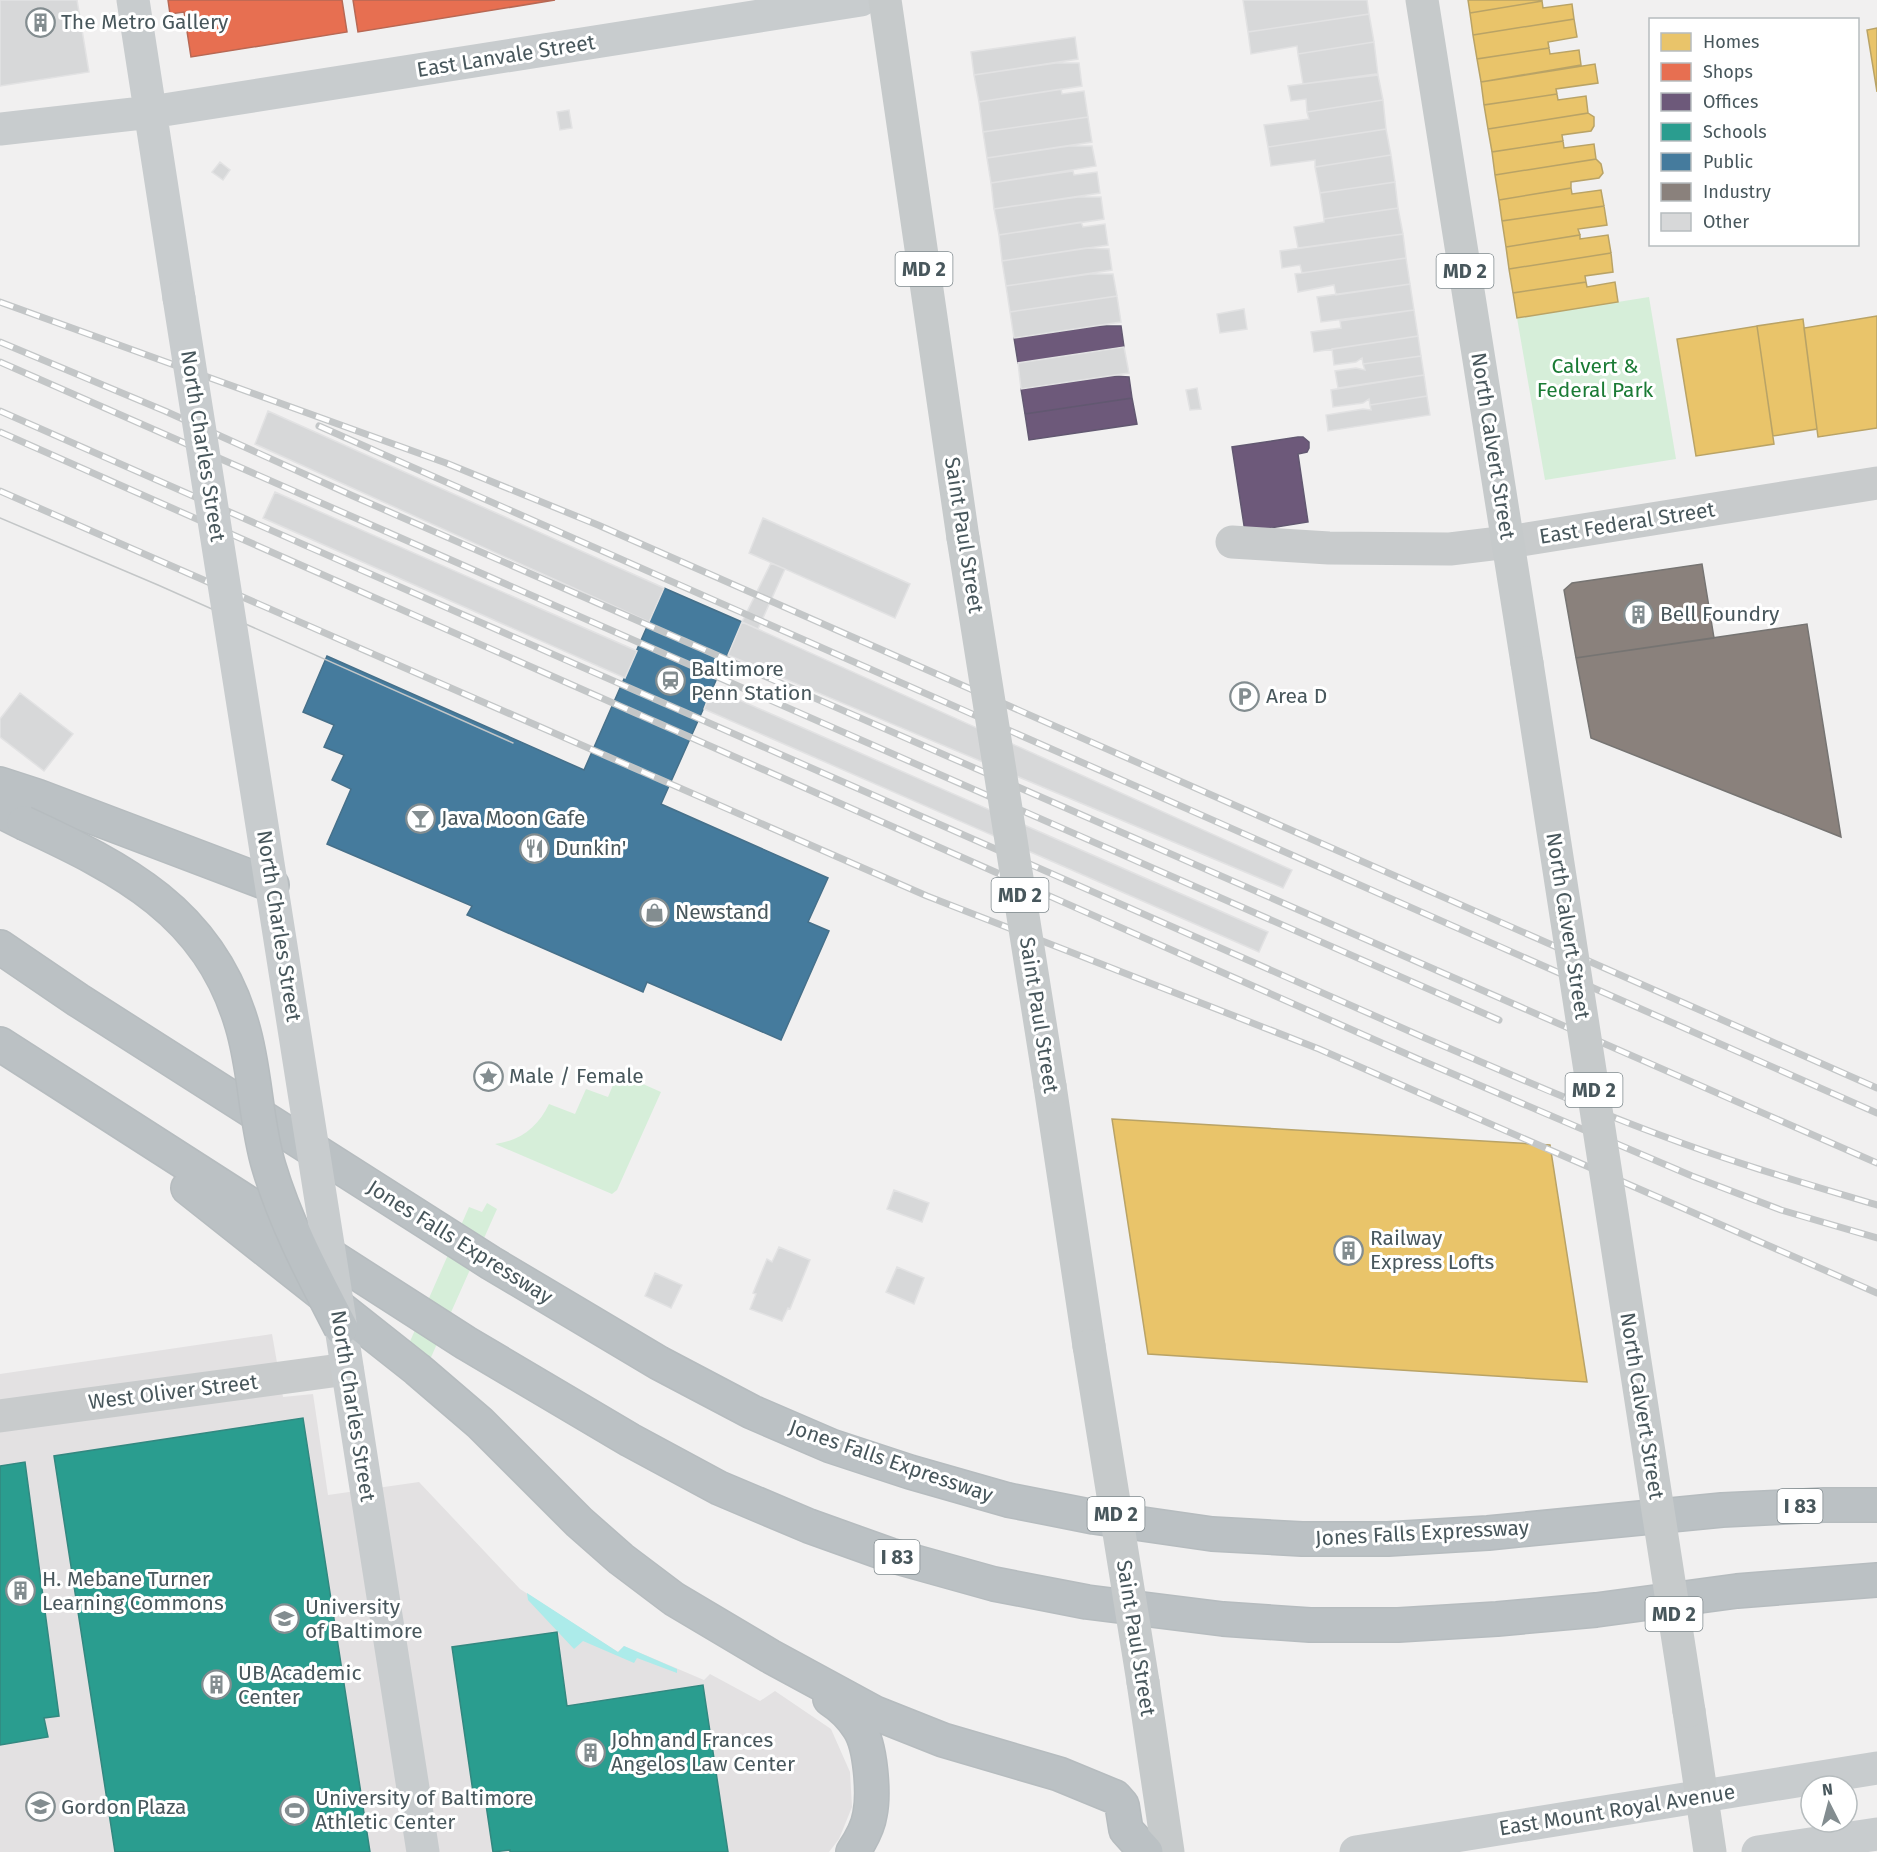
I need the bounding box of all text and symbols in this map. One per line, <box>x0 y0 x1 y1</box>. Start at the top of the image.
building icon: The Metro Gallery <box>24 6 56 38</box>
place label: The Metro Gallery <box>61 9 229 35</box>
legend <box>1649 18 1859 246</box>
street label: East Lanvale Street <box>415 29 597 83</box>
text: Homes <box>1703 31 1759 53</box>
text: Shops <box>1703 61 1753 83</box>
text: Offices <box>1703 91 1758 113</box>
text: Schools <box>1703 121 1767 143</box>
text: Public <box>1703 151 1753 173</box>
text: Industry <box>1703 181 1771 203</box>
text: Other <box>1703 211 1749 233</box>
road number: MD 2 <box>896 252 952 286</box>
road number: MD 2 <box>1436 254 1494 288</box>
street label: North Charles Street <box>175 348 231 544</box>
street label: North Calvert Street <box>1465 351 1521 542</box>
park label: Calvert & Federal Park <box>1537 353 1654 403</box>
street label: Saint Paul Street <box>939 455 989 615</box>
street label: East Federal Street <box>1537 496 1717 550</box>
building icon: Bell Foundry <box>1623 598 1655 630</box>
place label: Bell Foundry <box>1660 601 1780 627</box>
place label: Baltimore Penn Station <box>691 656 813 706</box>
station icon: Baltimore Penn Station <box>654 665 686 697</box>
parking icon: Area D <box>1229 680 1261 712</box>
place label: Area D <box>1266 683 1327 709</box>
bar icon: Java Moon Cafe <box>404 802 436 834</box>
place label: Java Moon Cafe <box>441 805 585 831</box>
street label: North Charles Street <box>251 828 307 1024</box>
street label: North Calvert Street <box>1540 831 1596 1022</box>
restaurant icon: Dunkin' <box>518 832 550 864</box>
place label: Dunkin' <box>555 835 626 861</box>
road number: MD 2 <box>992 878 1048 912</box>
shop icon: Newstand <box>638 896 670 928</box>
place label: Newstand <box>675 899 769 925</box>
street label: Saint Paul Street <box>1014 935 1064 1095</box>
place icon: Male / Female <box>472 1060 504 1092</box>
place label: Male / Female <box>509 1063 644 1089</box>
road number: MD 2 <box>1566 1073 1622 1107</box>
street label: Jones Falls Expressway <box>362 1174 558 1310</box>
place label: Railway Express Lofts <box>1370 1225 1495 1275</box>
building icon: Railway Express Lofts <box>1333 1234 1365 1266</box>
street label: North Charles Street <box>325 1308 381 1504</box>
street label: North Calvert Street <box>1614 1311 1670 1502</box>
street label: West Oliver Street <box>87 1369 260 1415</box>
street label: Jones Falls Expressway <box>786 1414 997 1508</box>
road number: I 83 <box>1778 1489 1822 1523</box>
road number: MD 2 <box>1088 1497 1144 1531</box>
street label: Jones Falls Expressway <box>1314 1514 1530 1552</box>
road number: I 83 <box>874 1540 920 1574</box>
street label: Saint Paul Street <box>1111 1558 1161 1718</box>
place label: H. Mebane Turner Learning Commons <box>42 1566 224 1616</box>
building icon: H. Mebane Turner Learning Commons <box>5 1575 37 1607</box>
place label: University of Baltimore <box>305 1594 423 1644</box>
road number: MD 2 <box>1646 1597 1702 1631</box>
school or university icon: University of Baltimore <box>268 1603 300 1635</box>
place label: UB Academic Center <box>238 1660 361 1710</box>
building icon: UB Academic Center <box>201 1669 233 1701</box>
place label: John and Frances Angelos Law Center <box>611 1727 795 1777</box>
building icon: John and Frances Angelos Law Center <box>574 1736 606 1768</box>
north arrow <box>1799 1774 1859 1834</box>
street label: East Mount Royal Avenue <box>1497 1778 1737 1842</box>
text: N <box>1821 1780 1834 1800</box>
place label: University of Baltimore Athletic Center <box>315 1785 533 1835</box>
school or university icon: Gordon Plaza <box>24 1791 56 1823</box>
place label: Gordon Plaza <box>61 1794 186 1820</box>
sports icon: University of Baltimore Athletic Center <box>278 1794 310 1826</box>

